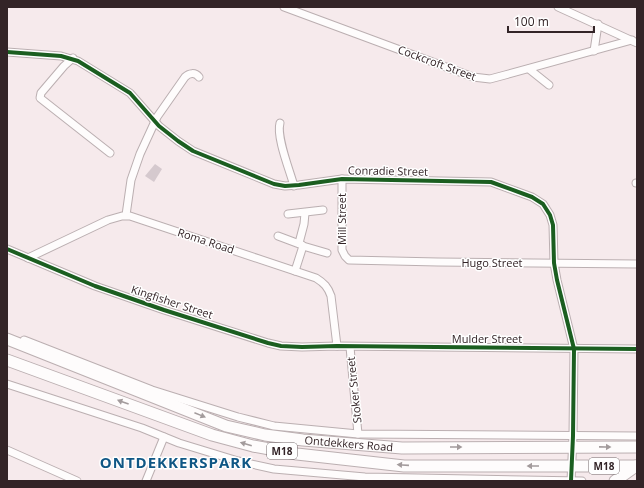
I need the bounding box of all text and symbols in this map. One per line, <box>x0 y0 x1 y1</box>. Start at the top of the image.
scale bar <box>508 8 594 34</box>
text: 100 m <box>514 13 549 30</box>
street label: Cockcroft Street <box>396 41 478 84</box>
street label: Conradie Street <box>348 162 428 179</box>
street label: Mill Street <box>334 193 349 245</box>
street label: Roma Road <box>176 224 236 257</box>
street label: Hugo Street <box>461 255 523 270</box>
street label: Kingfisher Street <box>129 281 215 322</box>
street label: Mulder Street <box>452 331 522 346</box>
street label: Stoker Street <box>343 356 364 424</box>
one-way arrow <box>117 399 129 405</box>
one-way arrow <box>194 413 206 419</box>
street label: Ontdekkers Road <box>304 432 394 454</box>
one-way arrow <box>240 441 253 447</box>
road number: M18 <box>267 443 297 459</box>
one-way arrow <box>450 444 462 451</box>
one-way arrow <box>599 444 612 450</box>
district label: ONTDEKKERSPARK <box>100 452 252 472</box>
road number: M18 <box>589 458 619 474</box>
one-way arrow <box>397 462 409 469</box>
one-way arrow <box>526 463 539 469</box>

